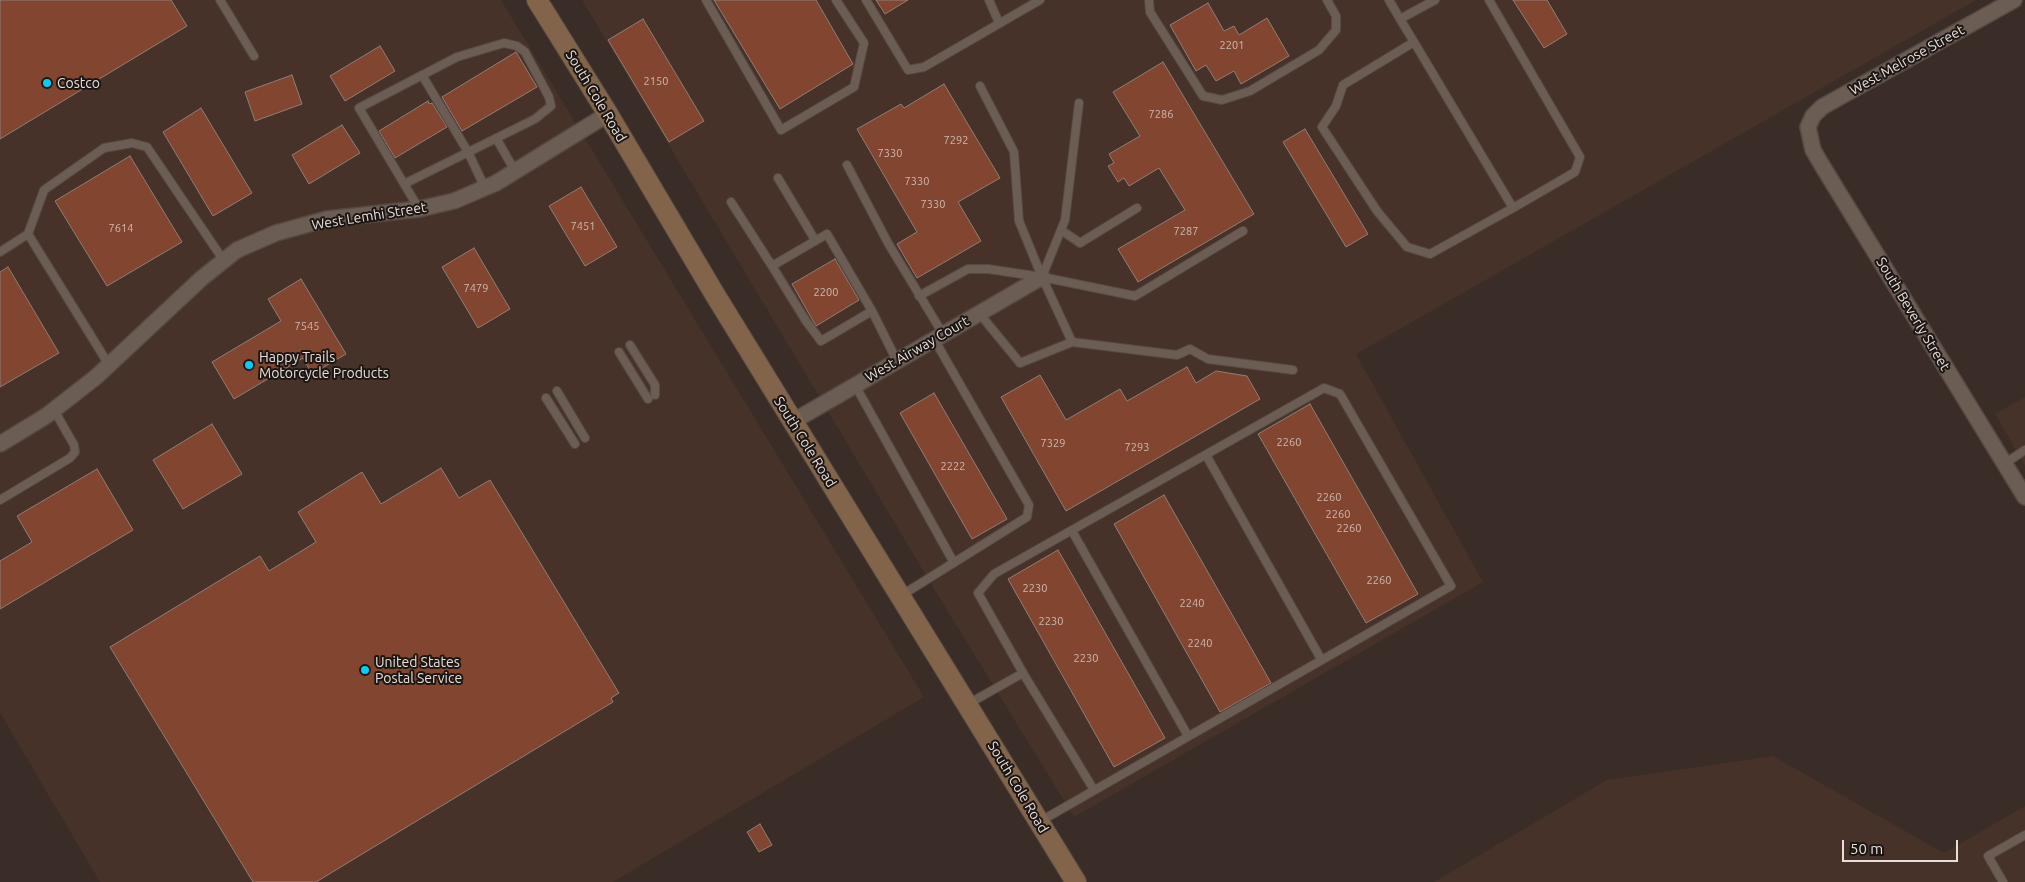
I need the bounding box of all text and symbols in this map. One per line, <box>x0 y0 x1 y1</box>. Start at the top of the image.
street label: West Melrose Street <box>1847 22 1967 98</box>
house number: 2201 <box>1220 38 1244 52</box>
street label: South Cole Road <box>562 47 630 145</box>
house number: 2150 <box>644 74 668 88</box>
place label: Costco <box>57 75 100 91</box>
marker: Costco <box>41 77 53 89</box>
house number: 7286 <box>1149 107 1173 121</box>
house number: 7292 <box>944 133 968 147</box>
house number: 7330 <box>878 146 902 160</box>
house number: 7330 <box>905 174 929 188</box>
house number: 7330 <box>921 197 945 211</box>
street label: West Lemhi Street <box>310 199 428 233</box>
house number: 7451 <box>571 219 595 233</box>
house number: 7614 <box>109 221 133 235</box>
house number: 7287 <box>1174 224 1198 238</box>
street label: South Beverly Street <box>1872 254 1954 374</box>
house number: 7479 <box>464 281 488 295</box>
house number: 2200 <box>814 285 838 299</box>
street label: West Airway Court <box>862 313 972 385</box>
house number: 7545 <box>295 319 319 333</box>
place label: Happy Trails Motorcycle Products <box>259 349 389 382</box>
marker: Happy Trails Motorcycle Products <box>243 359 255 371</box>
street label: South Cole Road <box>770 394 840 490</box>
house number: 2260 <box>1277 435 1301 449</box>
house number: 7329 <box>1041 436 1065 450</box>
house number: 7293 <box>1125 440 1149 454</box>
house number: 2222 <box>941 459 965 473</box>
house number: 2260 <box>1317 490 1341 504</box>
house number: 2260 <box>1326 507 1350 521</box>
house number: 2260 <box>1337 521 1361 535</box>
house number: 2260 <box>1367 573 1391 587</box>
house number: 2230 <box>1023 581 1047 595</box>
house number: 2240 <box>1180 596 1204 610</box>
house number: 2230 <box>1039 614 1063 628</box>
house number: 2240 <box>1188 636 1212 650</box>
house number: 2230 <box>1074 651 1098 665</box>
place label: United States Postal Service <box>375 654 462 686</box>
marker: United States Postal Service <box>359 664 371 676</box>
street label: South Cole Road <box>984 738 1052 836</box>
scale bar <box>1845 830 1961 862</box>
text: 50 m <box>1850 840 1883 857</box>

